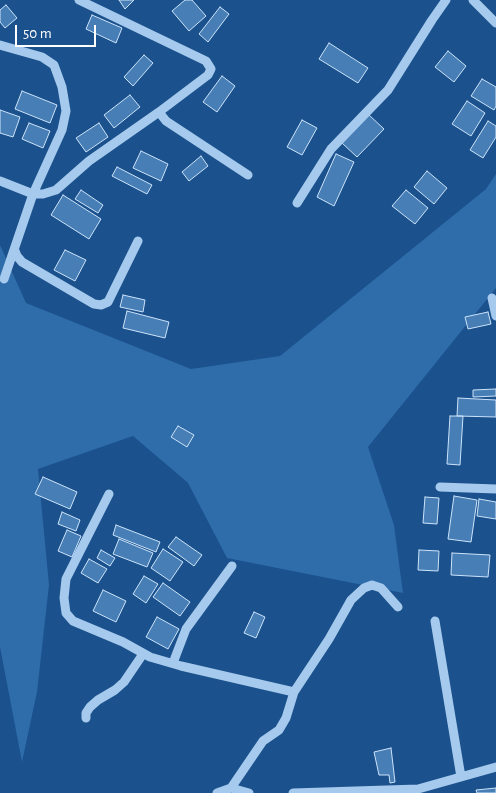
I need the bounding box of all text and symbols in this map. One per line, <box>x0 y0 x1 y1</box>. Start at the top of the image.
scale bar <box>18 15 99 47</box>
text: 50 m <box>23 26 52 41</box>

